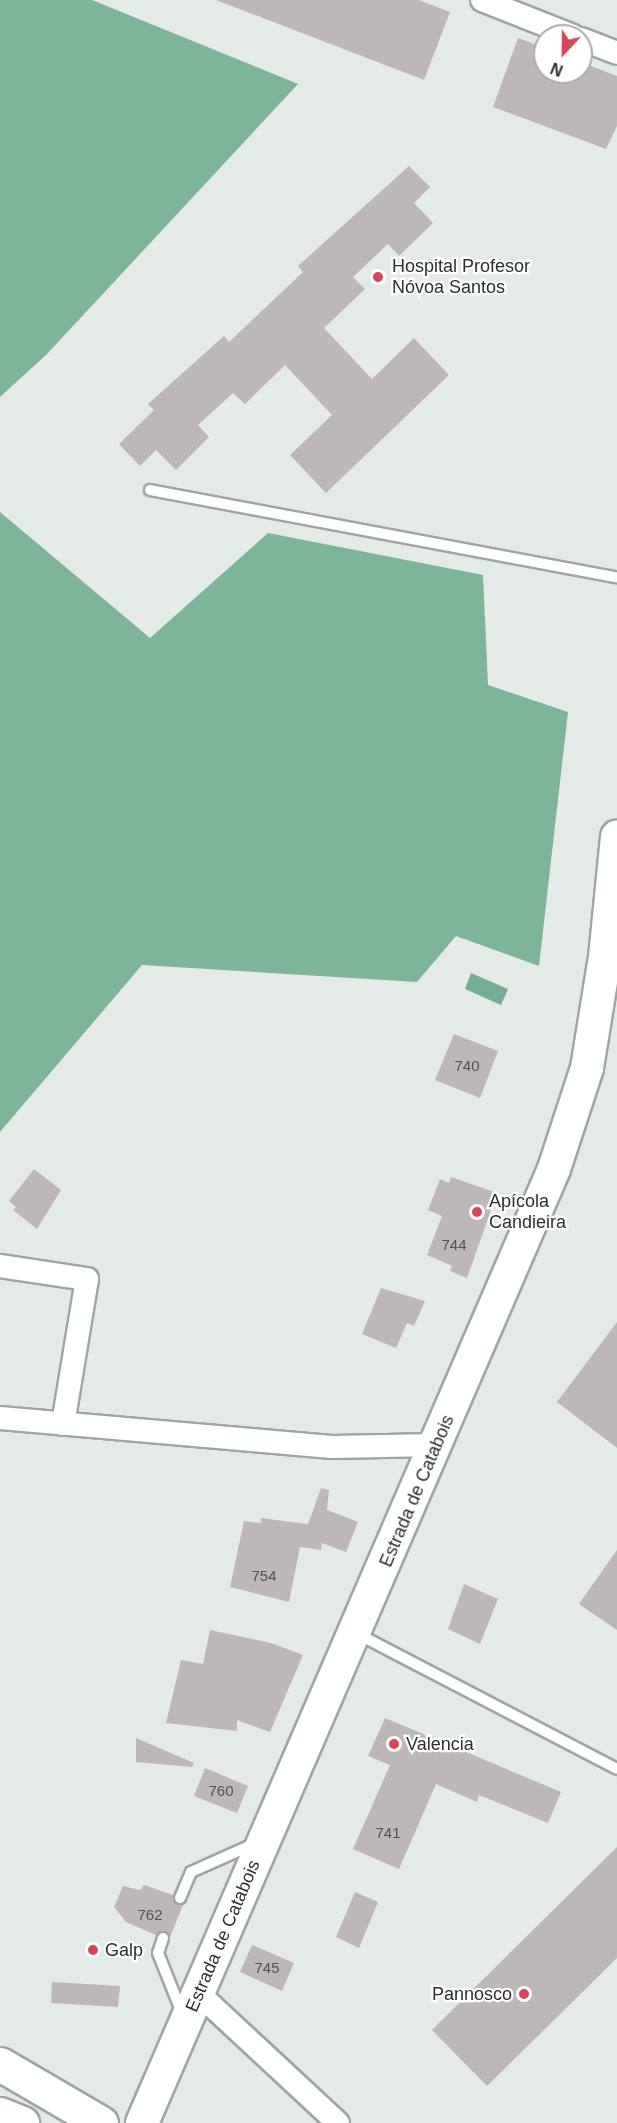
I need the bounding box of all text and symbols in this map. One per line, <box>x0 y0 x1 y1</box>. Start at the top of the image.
north arrow <box>533 24 593 84</box>
text: N <box>548 59 565 79</box>
place label: Hospital Profesor Nóvoa Santos <box>392 256 530 298</box>
marker: Hospital Profesor Nóvoa Santos <box>369 268 387 286</box>
house number: 740 <box>454 1057 480 1075</box>
place label: Apícola Candieira <box>489 1191 566 1234</box>
marker: Apícola Candieira <box>470 1205 484 1219</box>
house number: 744 <box>441 1236 467 1254</box>
street label: Estrada de Catabois <box>375 1412 459 1570</box>
house number: 754 <box>251 1567 277 1585</box>
place label: Valencia <box>406 1733 474 1755</box>
marker: Valencia <box>387 1737 401 1751</box>
house number: 760 <box>208 1782 234 1800</box>
house number: 741 <box>375 1824 401 1842</box>
street label: Estrada de Catabois <box>181 1857 265 2015</box>
house number: 762 <box>137 1906 163 1924</box>
place label: Galp <box>105 1939 143 1961</box>
marker: Galp <box>86 1943 100 1957</box>
house number: 745 <box>254 1959 280 1977</box>
place label: Pannosco <box>432 1983 512 2005</box>
marker: Pannosco <box>517 1987 531 2001</box>

